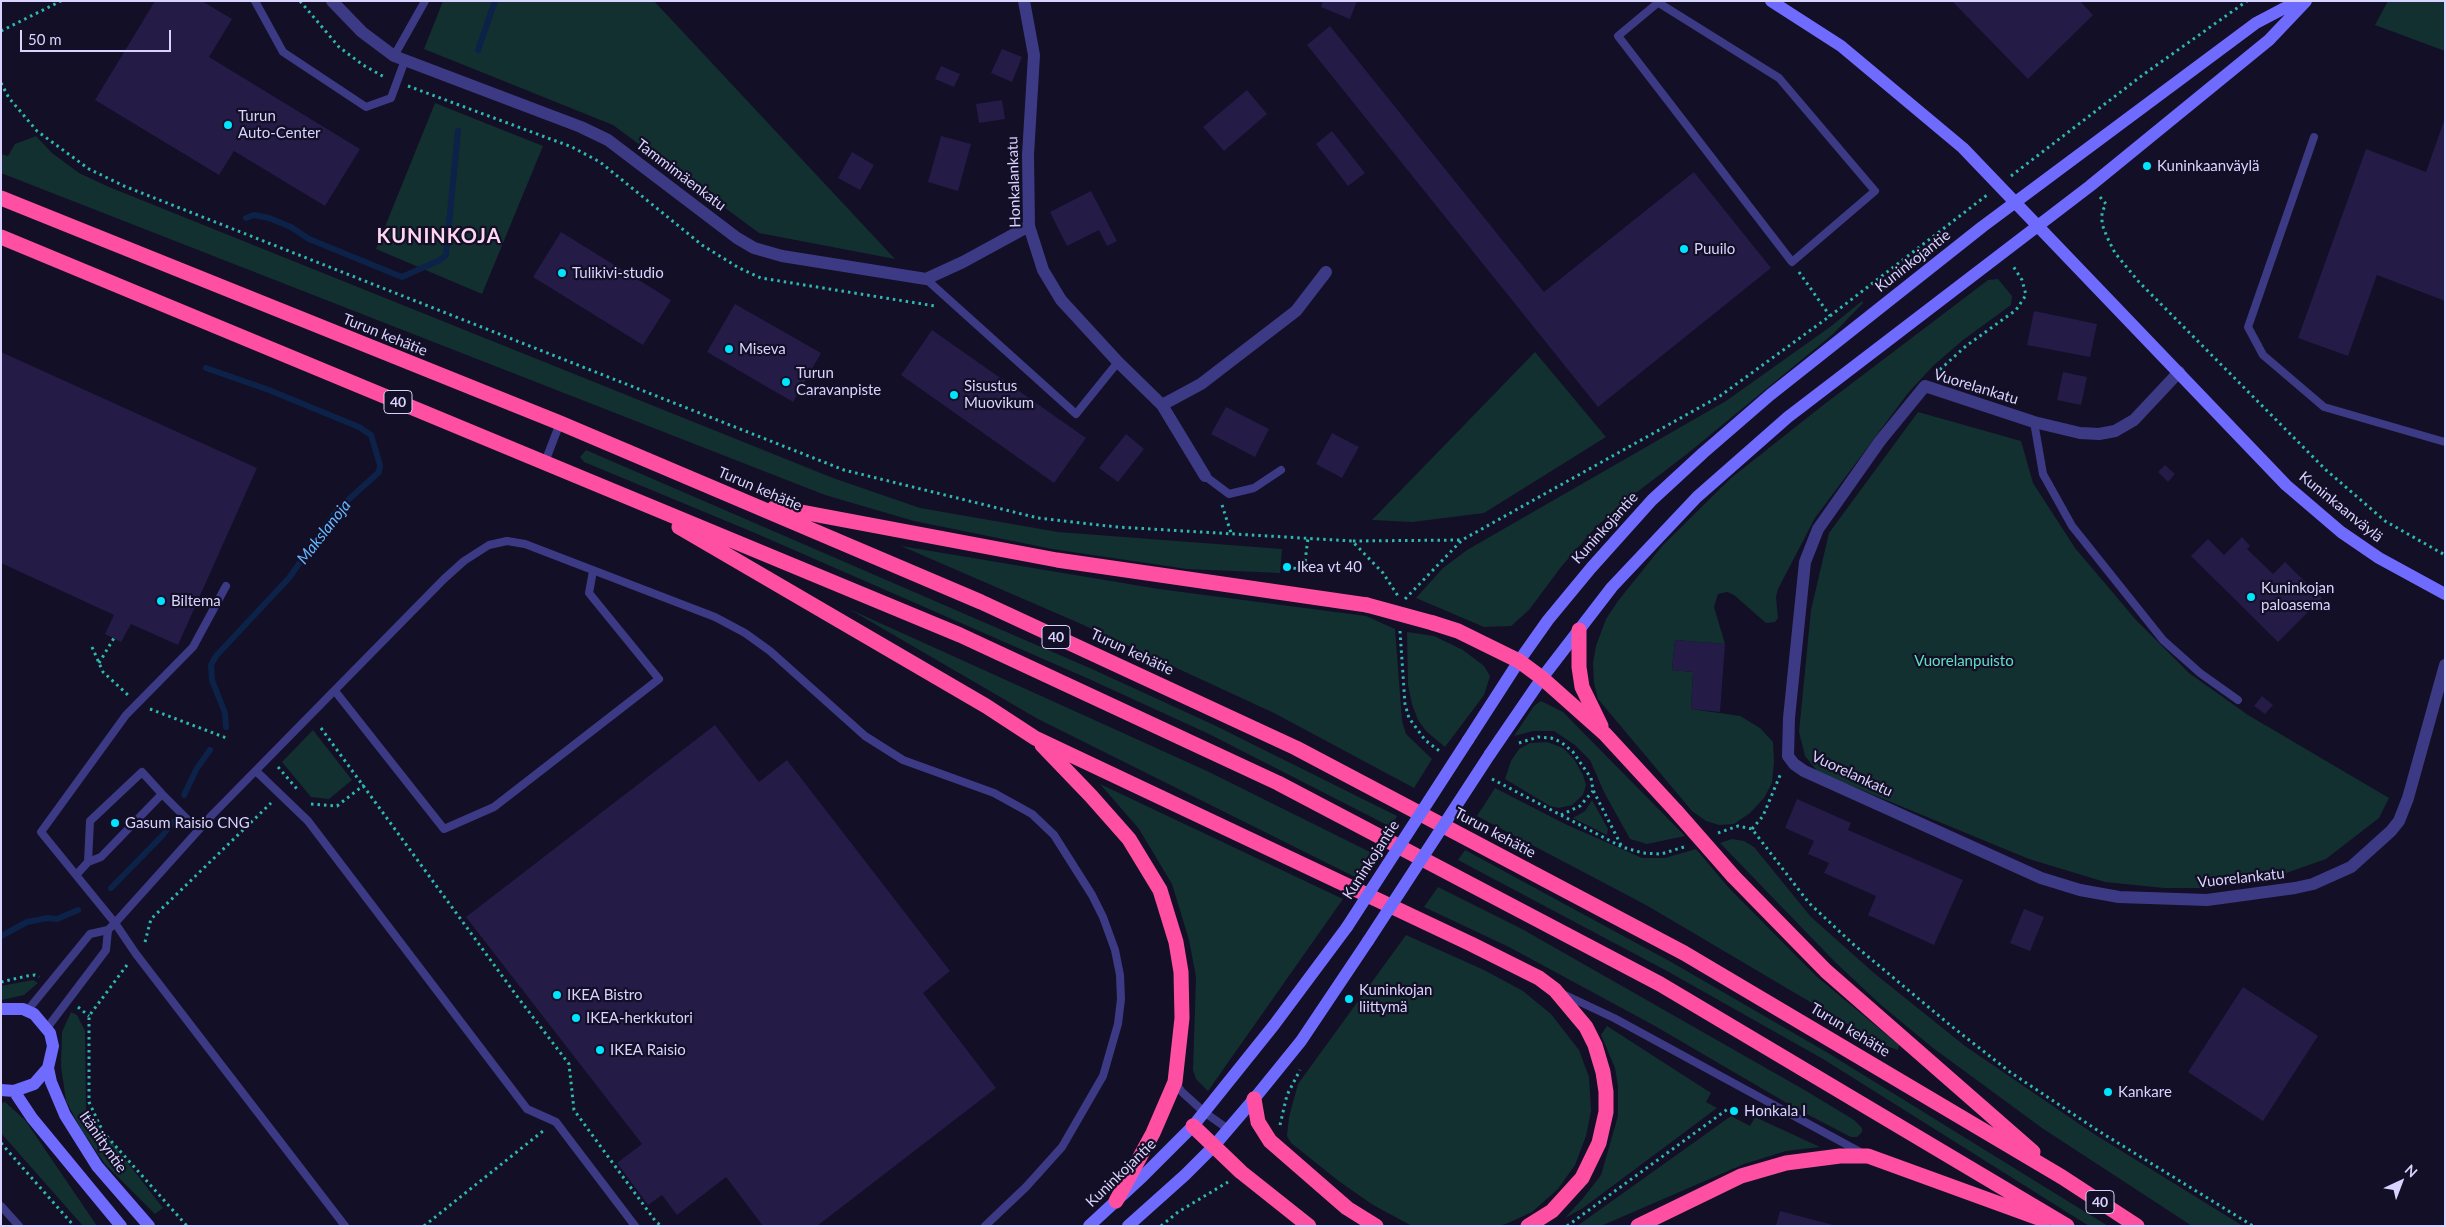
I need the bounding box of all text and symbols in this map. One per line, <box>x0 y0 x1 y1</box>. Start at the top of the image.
scale bar <box>22 20 174 52</box>
text: 50 m <box>28 30 62 48</box>
place label: Turun Auto-Center <box>238 107 321 142</box>
marker: Turun Auto-Center <box>222 119 234 131</box>
street label: Tammimäenkatu <box>633 135 729 215</box>
street label: Honkalankatu <box>1003 136 1025 228</box>
place label: Kuninkaanväylä <box>2157 157 2260 175</box>
marker: Kuninkaanväylä <box>2141 160 2153 172</box>
district label: KUNINKOJA <box>375 225 503 249</box>
street label: Kuninkojantie <box>1872 226 1954 296</box>
place label: Puuilo <box>1694 240 1735 258</box>
marker: Puuilo <box>1678 243 1690 255</box>
place label: Tulikivi-studio <box>572 264 664 282</box>
marker: Tulikivi-studio <box>556 267 568 279</box>
street label: Turun kehätie <box>340 310 430 360</box>
place label: Miseva <box>739 340 786 358</box>
marker: Miseva <box>723 343 735 355</box>
place label: Turun Caravanpiste <box>796 364 881 399</box>
street label: Vuorelankatu <box>1932 366 2020 408</box>
marker: Turun Caravanpiste <box>780 376 792 388</box>
place label: Sisustus Muovikum <box>964 377 1034 412</box>
marker: Sisustus Muovikum <box>948 389 960 401</box>
road number: 40 <box>384 391 412 414</box>
street label: Turun kehätie <box>715 463 805 515</box>
street label: Kuninkaanväylä <box>2295 468 2387 546</box>
street label: Kuninkojantie <box>1568 488 1642 568</box>
water label: Makslanoja <box>293 496 355 568</box>
place label: Ikea vt 40 <box>1297 558 1362 576</box>
marker: Ikea vt 40 <box>1281 561 1293 573</box>
place label: Kuninkojan paloasema <box>2261 579 2334 614</box>
marker: Kuninkojan paloasema <box>2245 591 2257 603</box>
place label: Biltema <box>171 592 221 610</box>
marker: Biltema <box>155 595 167 607</box>
street label: Turun kehätie <box>1088 625 1176 679</box>
road number: 40 <box>1042 626 1070 649</box>
park label: Vuorelanpuisto <box>1914 652 2014 670</box>
street label: Vuorelankatu <box>1809 747 1895 801</box>
street label: Turun kehätie <box>1451 804 1539 862</box>
place label: Gasum Raisio CNG <box>125 814 250 832</box>
marker: Gasum Raisio CNG <box>109 817 121 829</box>
street label: Kuninkojantie <box>1339 817 1403 903</box>
street label: Vuorelankatu <box>2197 864 2285 892</box>
place label: Kuninkojan liittymä <box>1359 981 1432 1016</box>
place label: IKEA Bistro <box>567 986 642 1004</box>
marker: IKEA Bistro <box>551 989 563 1001</box>
marker: Kuninkojan liittymä <box>1343 993 1355 1005</box>
street label: Turun kehätie <box>1807 999 1893 1061</box>
place label: IKEA-herkkutori <box>586 1009 693 1027</box>
marker: IKEA-herkkutori <box>570 1012 582 1024</box>
place label: IKEA Raisio <box>610 1041 686 1059</box>
marker: IKEA Raisio <box>594 1044 606 1056</box>
place label: Kankare <box>2118 1083 2172 1101</box>
marker: Kankare <box>2102 1086 2114 1098</box>
place label: Honkala I <box>1744 1102 1806 1120</box>
marker: Honkala I <box>1728 1105 1740 1117</box>
street label: Itäniityntie <box>75 1108 131 1176</box>
street label: Kuninkojantie <box>1082 1135 1160 1211</box>
north arrow <box>2376 1157 2426 1207</box>
text: N <box>2402 1161 2421 1181</box>
road number: 40 <box>2086 1190 2114 1214</box>

